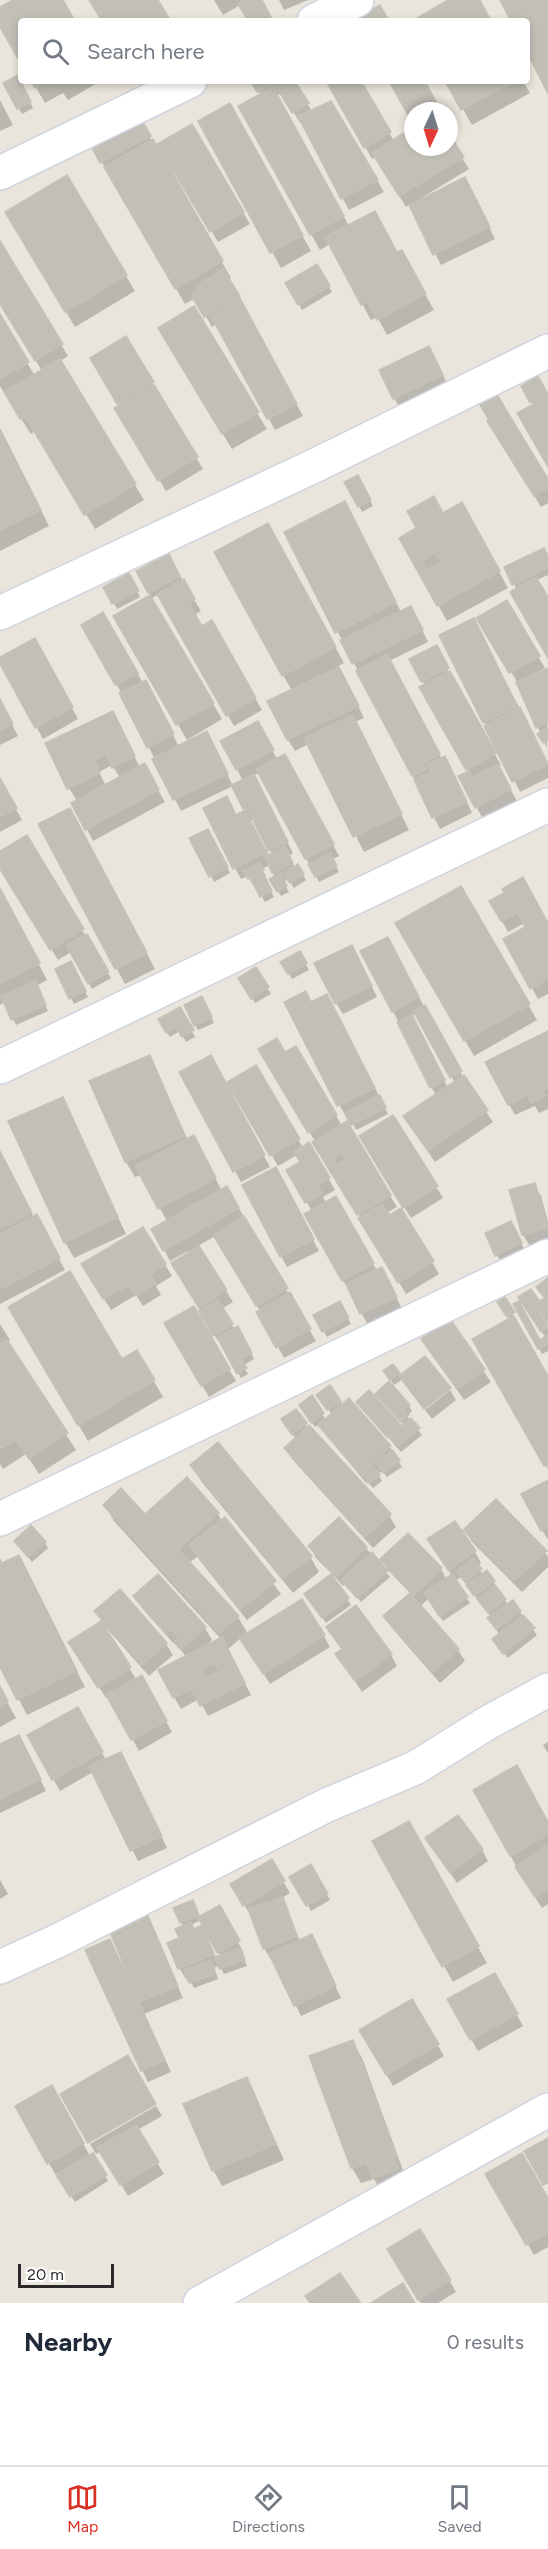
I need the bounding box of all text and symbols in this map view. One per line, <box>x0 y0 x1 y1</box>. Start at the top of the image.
search box <box>18 18 530 84</box>
icon: search <box>39 35 72 68</box>
text: Search here <box>87 38 205 65</box>
north arrow <box>404 102 458 156</box>
scale bar <box>18 2261 114 2288</box>
text: 20 m <box>27 2265 64 2284</box>
text: Nearby <box>24 2326 112 2358</box>
text: 0 results <box>447 2330 524 2354</box>
tab: Map <box>66 2481 99 2536</box>
tab: Directions <box>232 2481 305 2536</box>
tab: Saved <box>438 2481 482 2536</box>

